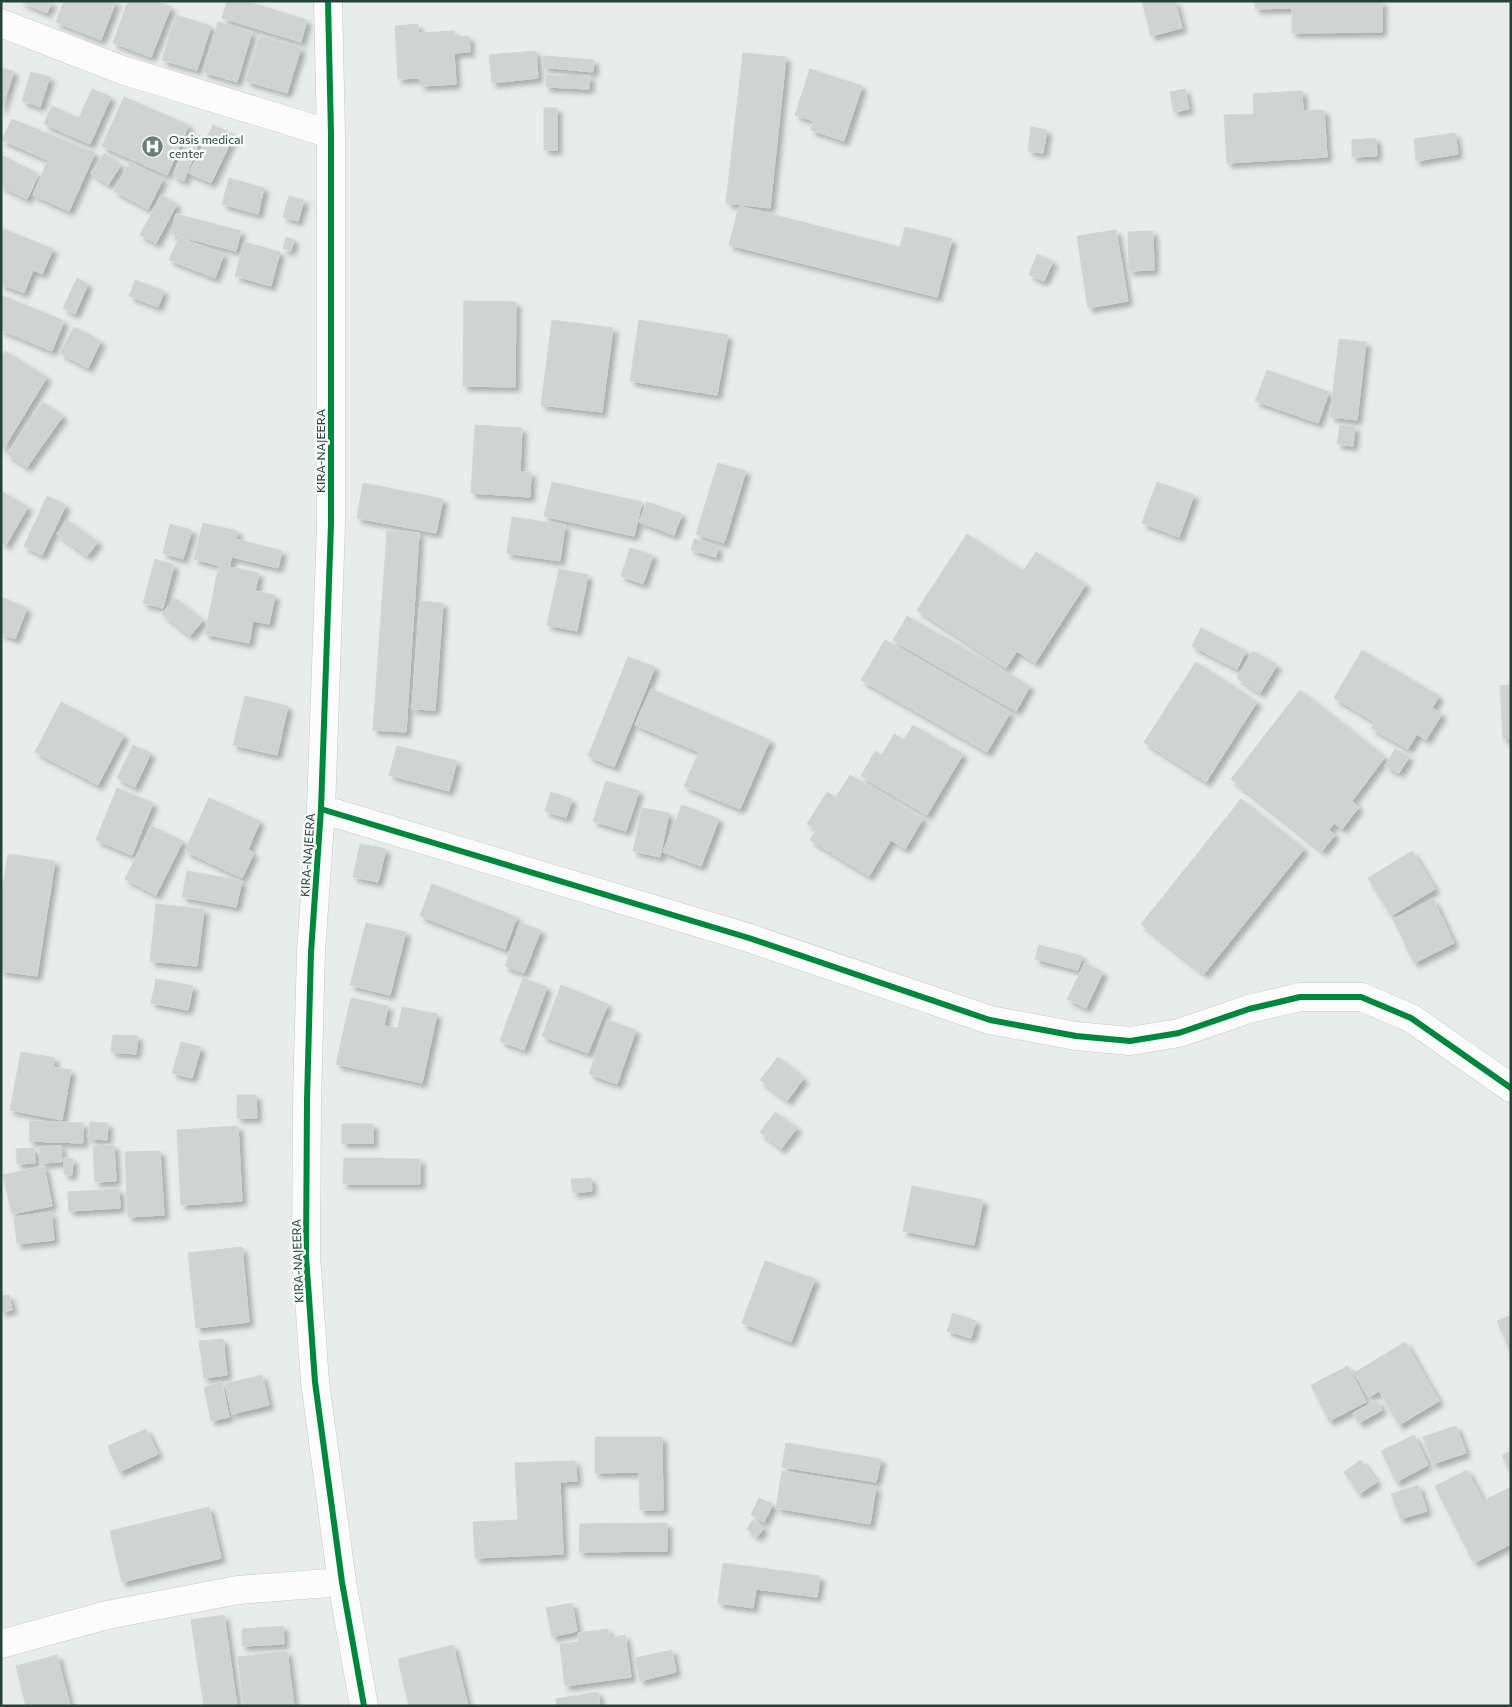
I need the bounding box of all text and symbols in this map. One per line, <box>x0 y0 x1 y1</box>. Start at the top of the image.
place label: Oasis medical center <box>169 132 243 160</box>
hospital icon: Oasis medical center <box>141 134 165 158</box>
street label: KIRA-NAJEERA <box>313 409 328 493</box>
street label: KIRA-NAJEERA <box>297 813 318 897</box>
street label: KIRA-NAJEERA <box>289 1219 306 1303</box>

